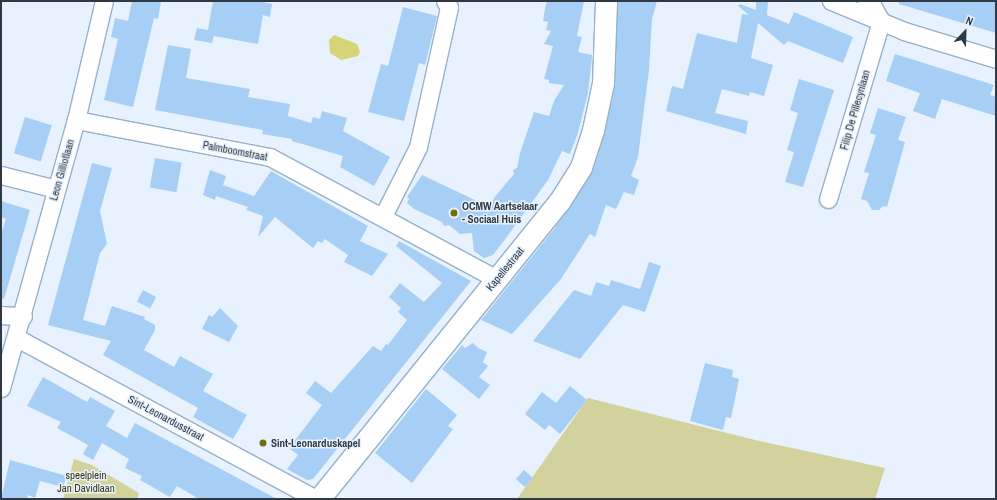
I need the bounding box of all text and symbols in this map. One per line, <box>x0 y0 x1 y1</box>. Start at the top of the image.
north arrow <box>945 12 985 52</box>
text: N <box>964 13 975 29</box>
street label: Filip De Pillecynlaan <box>837 68 873 152</box>
street label: Leon Gilliotlaan <box>47 138 77 202</box>
street label: Palmboomstraat <box>202 138 268 164</box>
place label: OCMW Aartselaar - Sociaal Huis <box>462 200 538 226</box>
marker: OCMW Aartselaar - Sociaal Huis <box>449 208 459 218</box>
street label: Kapellestraat <box>483 244 527 294</box>
street label: Sint-Leonardusstraat <box>126 392 206 444</box>
place label: Sint-Leonarduskapel <box>271 436 360 450</box>
marker: Sint-Leonarduskapel <box>258 438 268 448</box>
park label: speelplein Jan Davidlaan <box>57 469 115 495</box>

